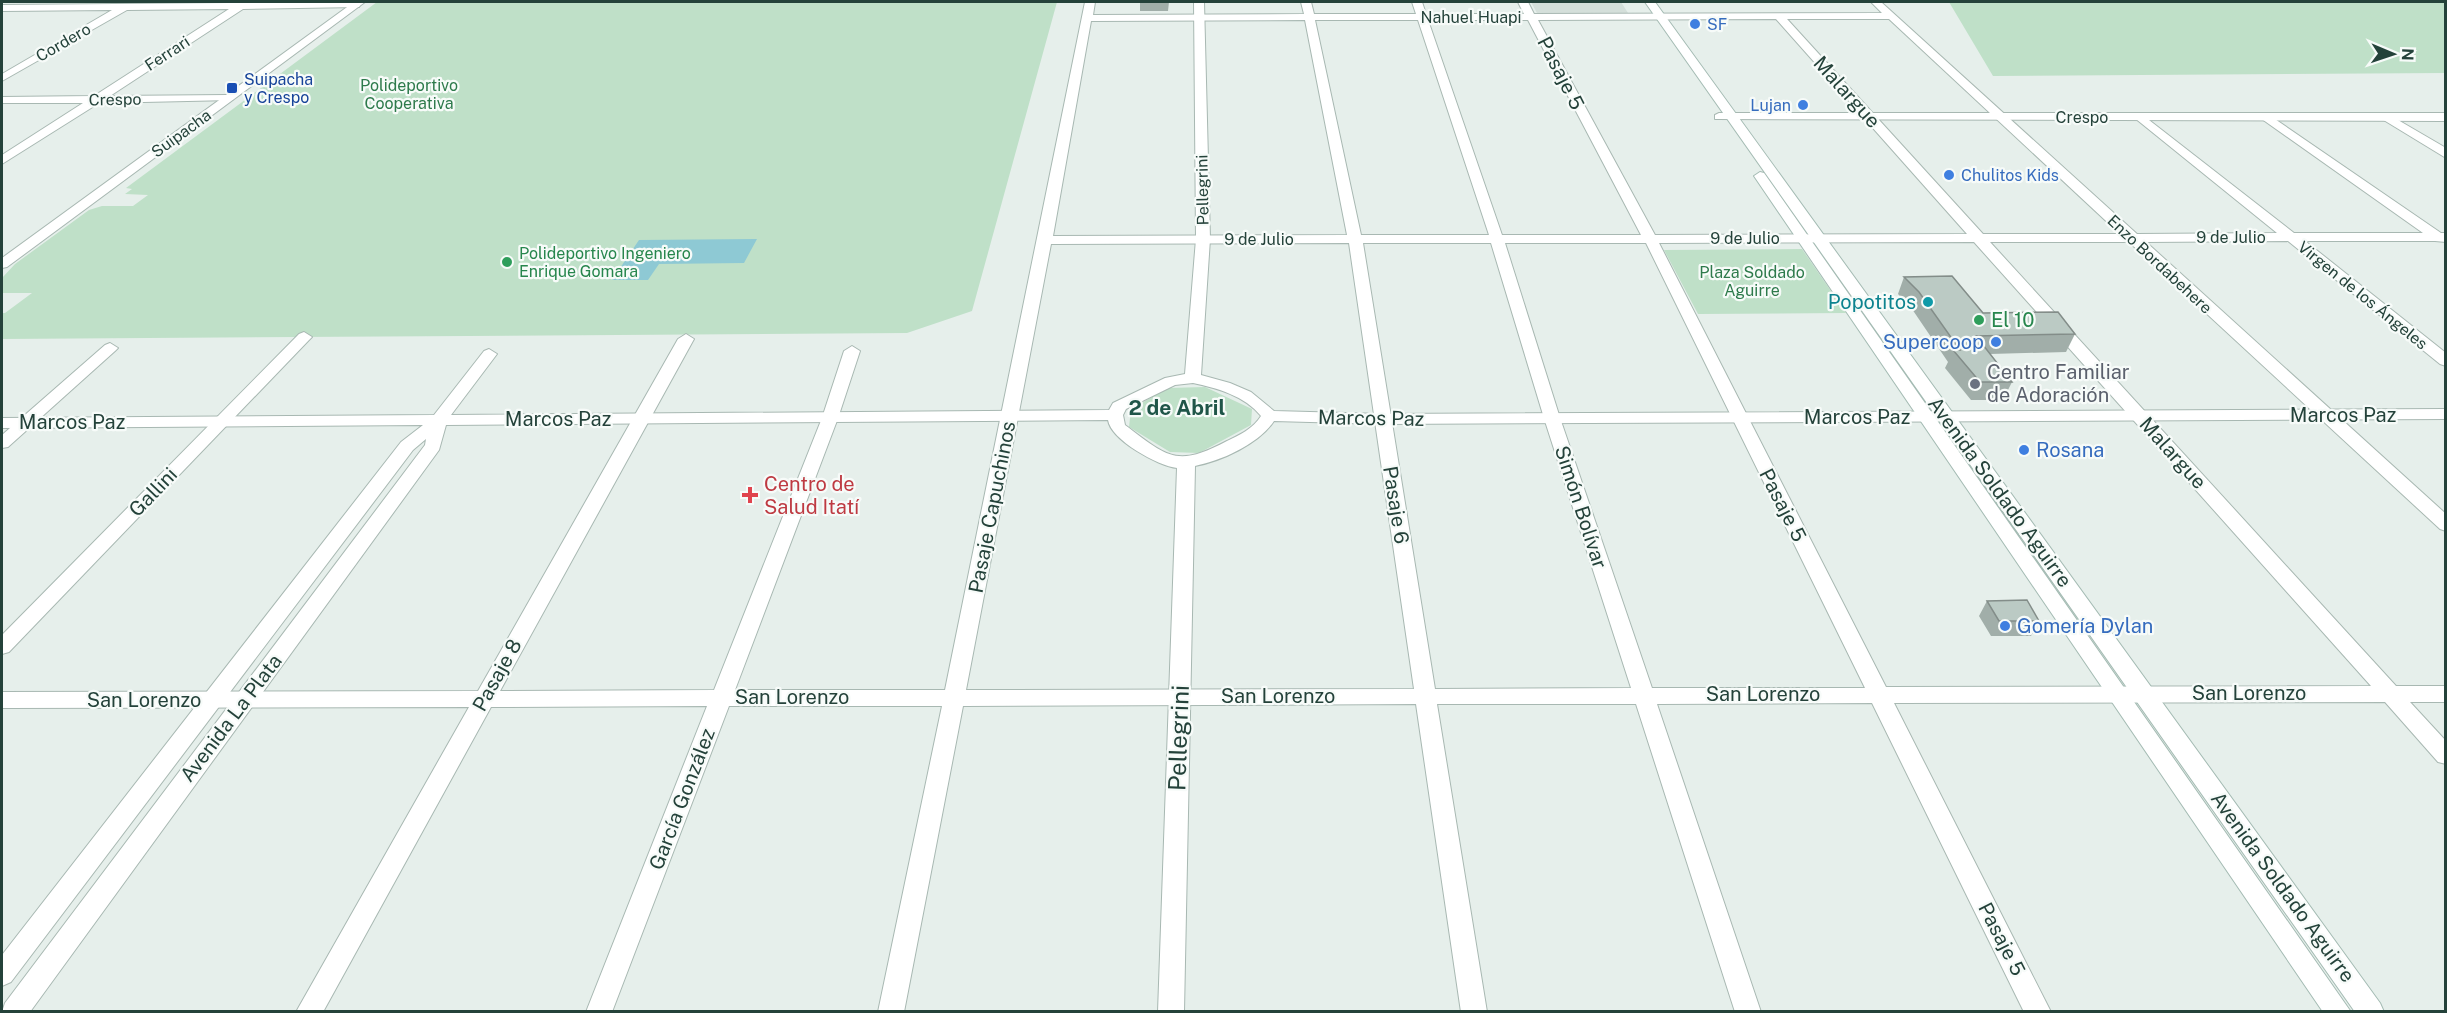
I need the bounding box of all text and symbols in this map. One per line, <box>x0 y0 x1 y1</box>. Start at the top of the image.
street label: Nahuel Huapi <box>1420 8 1522 27</box>
place label: SF <box>1707 15 1727 34</box>
marker: SF <box>1688 17 1702 31</box>
street label: Cordero <box>33 19 94 66</box>
north arrow <box>2363 24 2423 84</box>
street label: Ferrari <box>141 32 193 75</box>
street label: Pasaje 5 <box>1532 32 1590 114</box>
text: N <box>2398 48 2417 61</box>
street label: Malargue <box>1809 51 1885 133</box>
place label: Suipacha y Crespo <box>244 70 313 107</box>
park label: Polideportivo Cooperativa <box>360 76 458 113</box>
marker: Suipacha y Crespo <box>225 81 239 95</box>
street label: Crespo <box>88 90 142 109</box>
place label: Lujan <box>1750 96 1791 115</box>
marker: Lujan <box>1796 98 1810 112</box>
street label: Suipacha <box>148 105 215 161</box>
street label: Crespo <box>2056 108 2108 127</box>
street label: Pellegrini <box>1192 155 1213 225</box>
place label: Chulitos Kids <box>1961 166 2059 185</box>
marker: Chulitos Kids <box>1942 168 1956 182</box>
street label: Enzo Bordabehere <box>2104 211 2216 318</box>
street label: 9 de Julio <box>2196 228 2266 247</box>
street label: 9 de Julio <box>1710 229 1780 248</box>
street label: 9 de Julio <box>1224 230 1294 249</box>
street label: Virgen de los Ángeles <box>2294 237 2432 353</box>
place label: Polideportivo Ingeniero Enrique Gomara <box>519 244 691 281</box>
marker: Polideportivo Ingeniero Enrique Gomara <box>500 255 514 269</box>
park label: Plaza Soldado Aguirre <box>1699 263 1805 300</box>
place label: Popotitos <box>1828 290 1916 314</box>
marker: Popotitos <box>1921 295 1935 309</box>
place label: El 10 <box>1991 308 2034 332</box>
marker: El 10 <box>1972 313 1986 327</box>
place label: Supercoop <box>1883 330 1984 354</box>
marker: Supercoop <box>1989 335 2003 349</box>
place label: Centro Familiar de Adoración <box>1987 360 2130 407</box>
marker: Centro Familiar de Adoración <box>1968 377 1982 391</box>
street label: Avenida Soldado Aguirre <box>1923 392 2077 592</box>
district label: 2 de Abril <box>1129 395 1225 420</box>
street label: Marcos Paz <box>2290 403 2396 427</box>
street label: Marcos Paz <box>1318 405 1424 431</box>
street label: Marcos Paz <box>1804 405 1910 429</box>
street label: Marcos Paz <box>505 407 611 431</box>
street label: Marcos Paz <box>19 410 125 434</box>
street label: Malargue <box>2135 412 2211 494</box>
street label: Pasaje Capuchinos <box>964 419 1020 595</box>
place label: Rosana <box>2036 438 2104 462</box>
street label: Simón Bolívar <box>1550 443 1612 572</box>
marker: Rosana <box>2017 443 2031 457</box>
street label: Gallini <box>124 462 182 522</box>
street label: Pasaje 6 <box>1378 464 1414 546</box>
street label: Pasaje 5 <box>1754 464 1812 546</box>
place label: Centro de Salud Itatí <box>764 472 860 519</box>
marker: Centro de Salud Itatí <box>741 486 759 504</box>
place label: Gomería Dylan <box>2017 614 2153 638</box>
marker: Gomería Dylan <box>1998 619 2012 633</box>
street label: Pasaje 8 <box>467 635 527 715</box>
street label: Avenida La Plata <box>175 649 287 787</box>
street label: San Lorenzo <box>2192 681 2306 705</box>
street label: San Lorenzo <box>1706 682 1820 706</box>
street label: San Lorenzo <box>1221 684 1335 708</box>
street label: San Lorenzo <box>735 685 849 709</box>
street label: Pellegrini <box>1162 685 1194 791</box>
street label: San Lorenzo <box>87 688 201 712</box>
street label: García González <box>644 725 720 873</box>
street label: Avenida Soldado Aguirre <box>2206 787 2360 987</box>
street label: Pasaje 5 <box>1973 898 2031 980</box>

